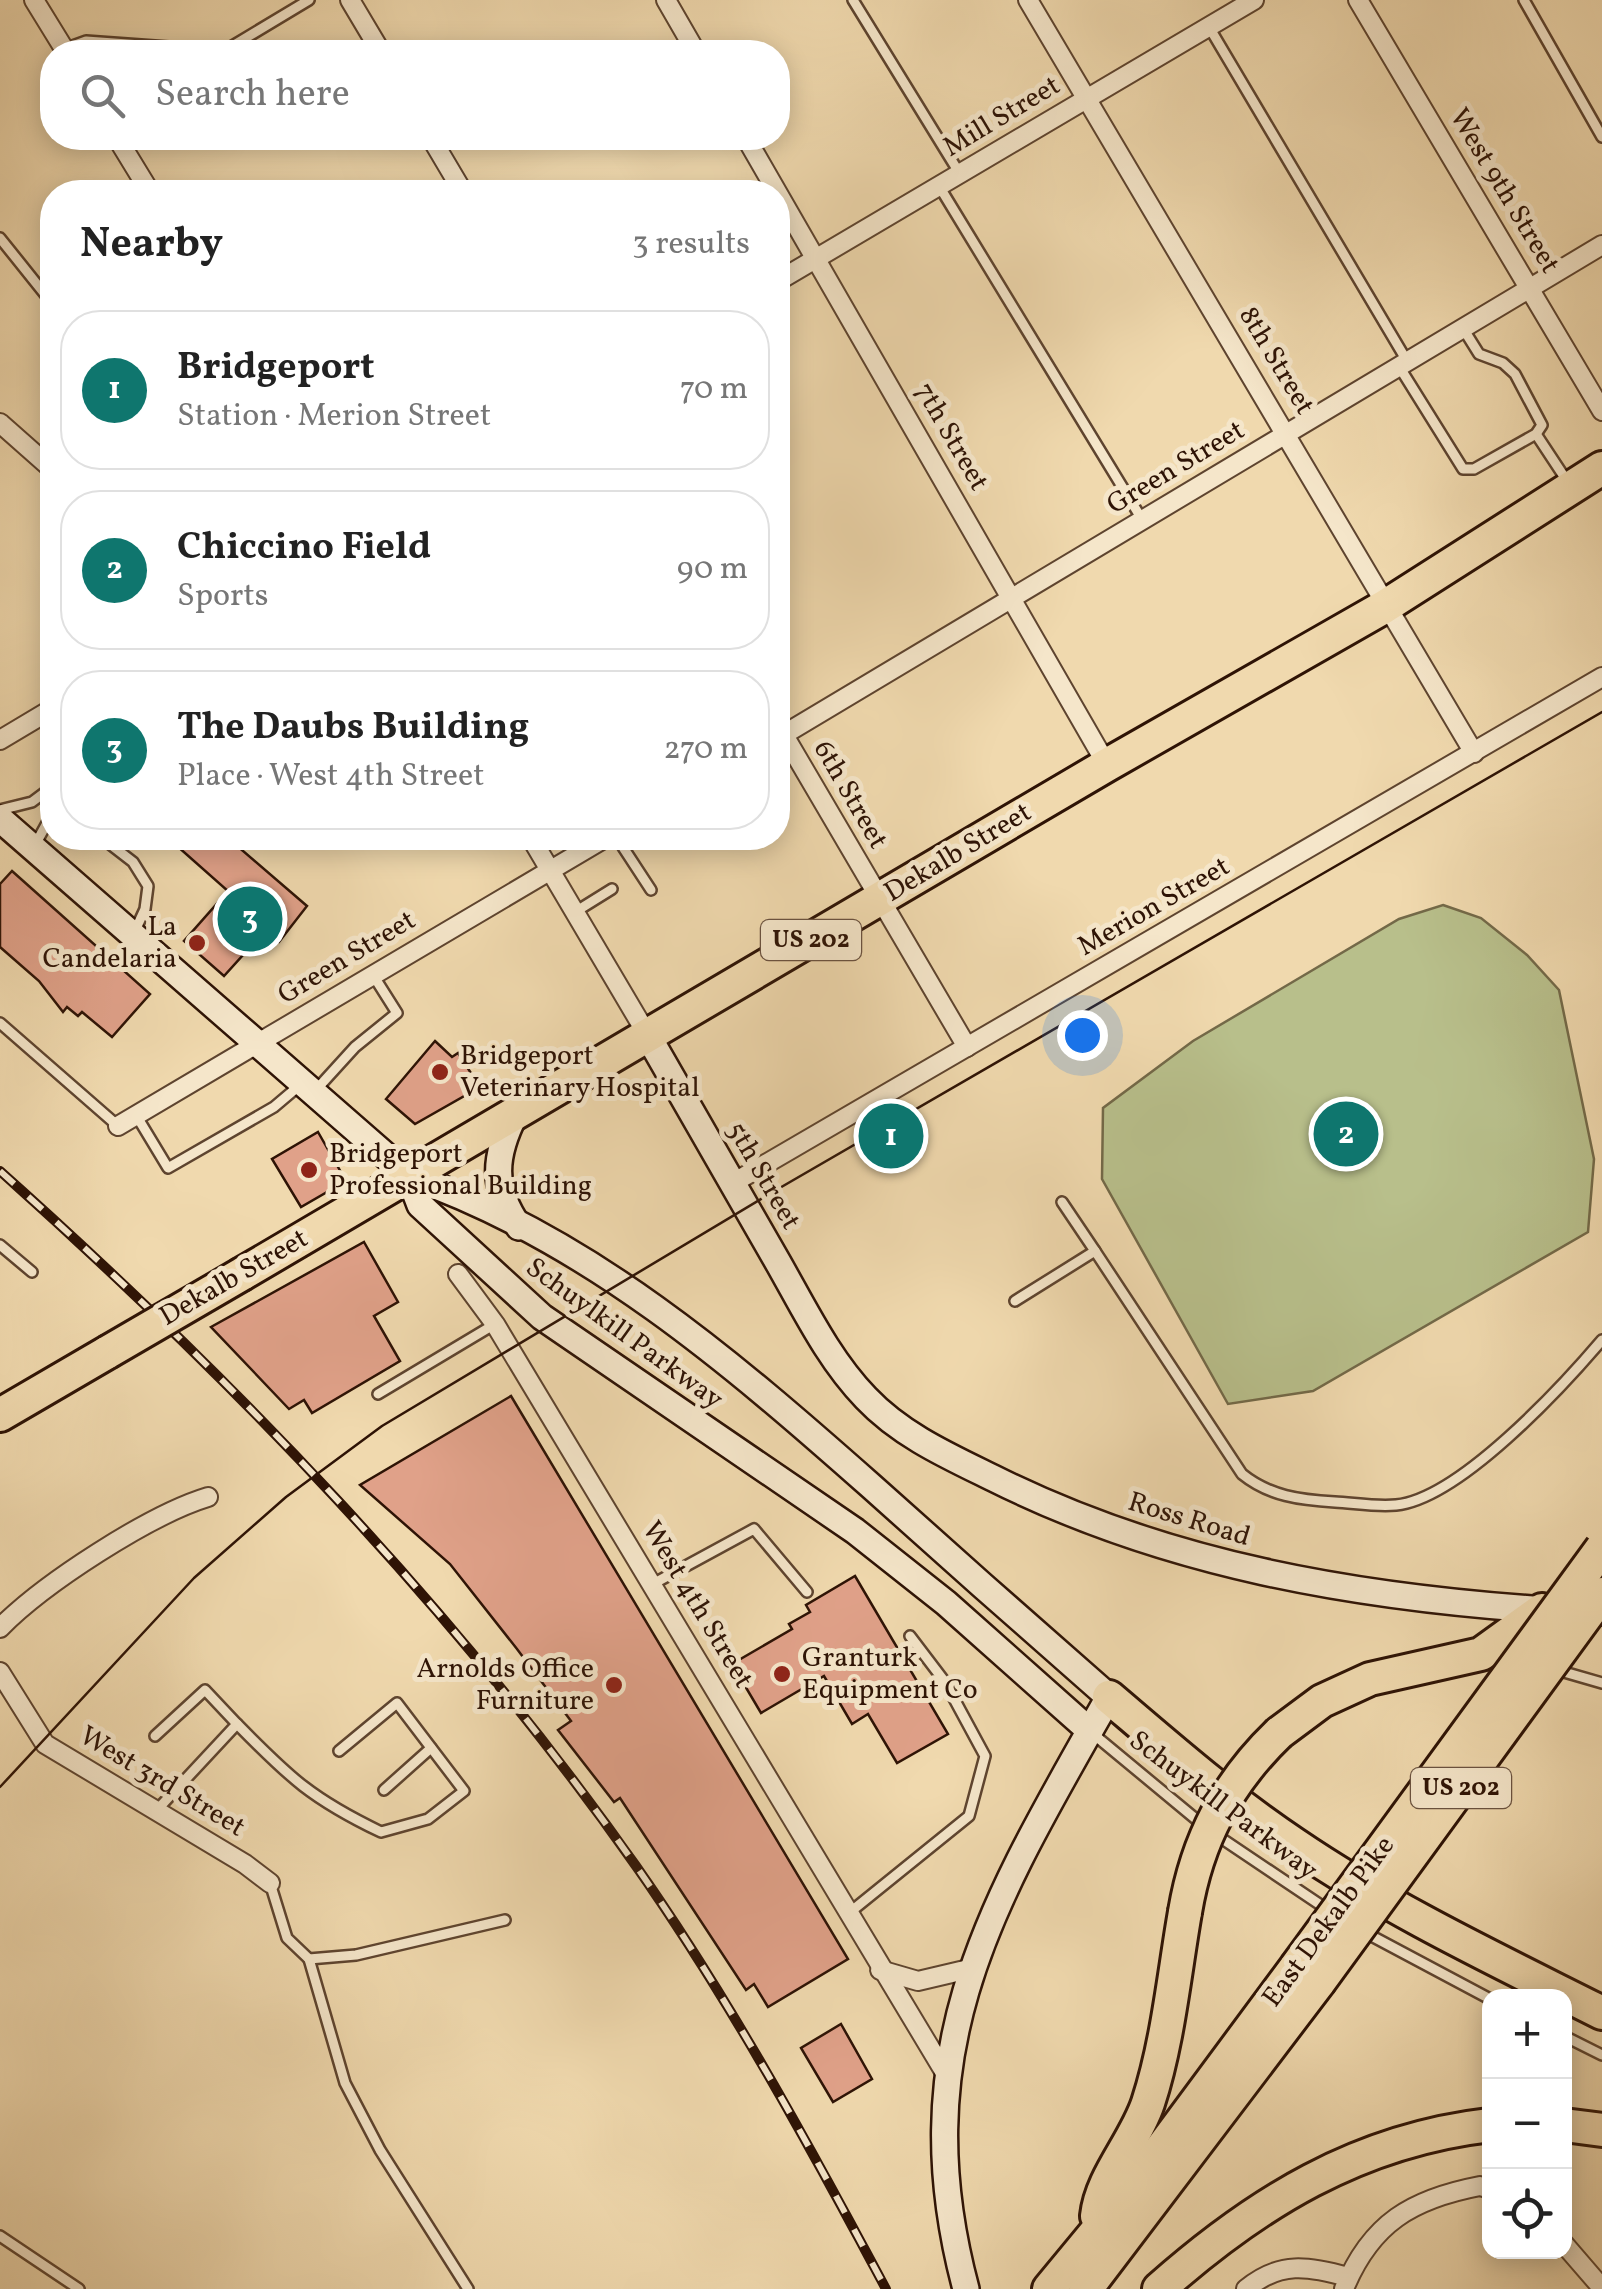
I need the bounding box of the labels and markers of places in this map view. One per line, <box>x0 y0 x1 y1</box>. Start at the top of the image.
pin: 3 <box>218 882 282 956</box>
place label: La Candelaria <box>43 908 177 979</box>
marker: La Candelaria <box>186 932 208 954</box>
place label: Bridgeport Veterinary Hospital <box>460 1037 700 1108</box>
marker: Bridgeport Veterinary Hospital <box>429 1061 451 1083</box>
pin: 2 <box>1314 1096 1378 1172</box>
pin: 1 <box>858 1098 924 1174</box>
place label: Bridgeport Professional Building <box>329 1135 592 1206</box>
marker: Bridgeport Professional Building <box>298 1159 320 1181</box>
place label: Granturk Equipment Co <box>802 1639 978 1710</box>
place label: Arnolds Office Furniture <box>417 1650 594 1721</box>
marker: Granturk Equipment Co <box>771 1663 793 1685</box>
marker: Arnolds Office Furniture <box>603 1674 625 1696</box>

